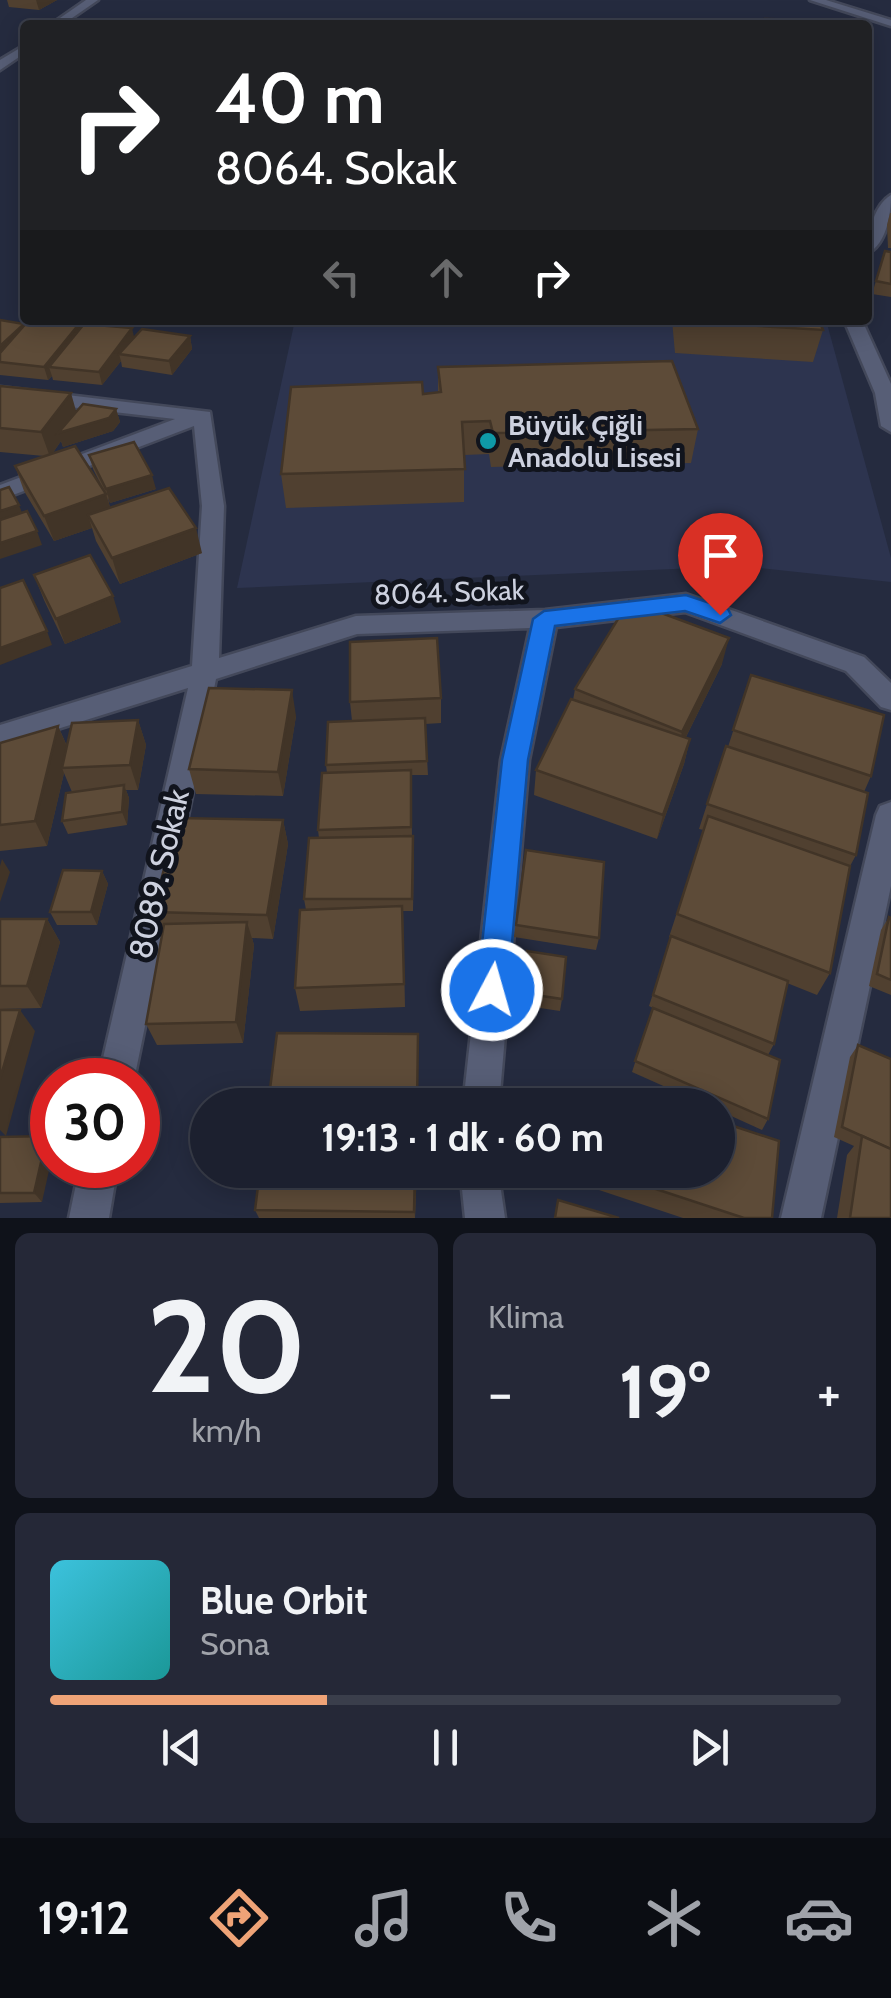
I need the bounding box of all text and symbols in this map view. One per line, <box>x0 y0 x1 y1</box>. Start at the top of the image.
text: 40 m <box>215 55 384 141</box>
icon: right <box>50 60 180 190</box>
text: 8064. Sokak <box>215 141 457 195</box>
icon: left <box>314 250 369 305</box>
icon: ahead <box>419 250 474 305</box>
icon: right <box>524 250 579 305</box>
place label: Büyük Çiğli Anadolu Lisesi <box>508 408 681 474</box>
marker: Büyük Çiğli Anadolu Lisesi <box>477 430 499 452</box>
pin <box>678 513 763 616</box>
icon: arrive <box>693 528 748 583</box>
street label: 8064. Sokak <box>373 572 525 612</box>
street label: 8089. Sokak <box>120 785 197 962</box>
position arrow <box>440 938 544 1042</box>
speed limit sign: 30 <box>30 1058 160 1188</box>
text: 19:13 · 1 dk · 60 m <box>321 1114 604 1161</box>
text: 20 <box>146 1267 307 1425</box>
text: Klima <box>488 1297 564 1336</box>
text: 19° <box>619 1346 710 1437</box>
text: − <box>488 1359 512 1426</box>
text: + <box>817 1359 841 1426</box>
text: km/h <box>191 1411 262 1450</box>
text: Blue Orbit <box>200 1577 368 1624</box>
text: Sona <box>200 1624 270 1663</box>
icon: previous <box>154 1720 209 1775</box>
icon: pause <box>418 1720 473 1775</box>
icon: next <box>682 1720 737 1775</box>
icon: directions <box>204 1883 274 1953</box>
icon: music <box>349 1883 419 1953</box>
icon: phone <box>494 1883 564 1953</box>
icon: climate <box>639 1883 709 1953</box>
icon: car <box>784 1883 854 1953</box>
text: 19:12 <box>37 1891 130 1945</box>

